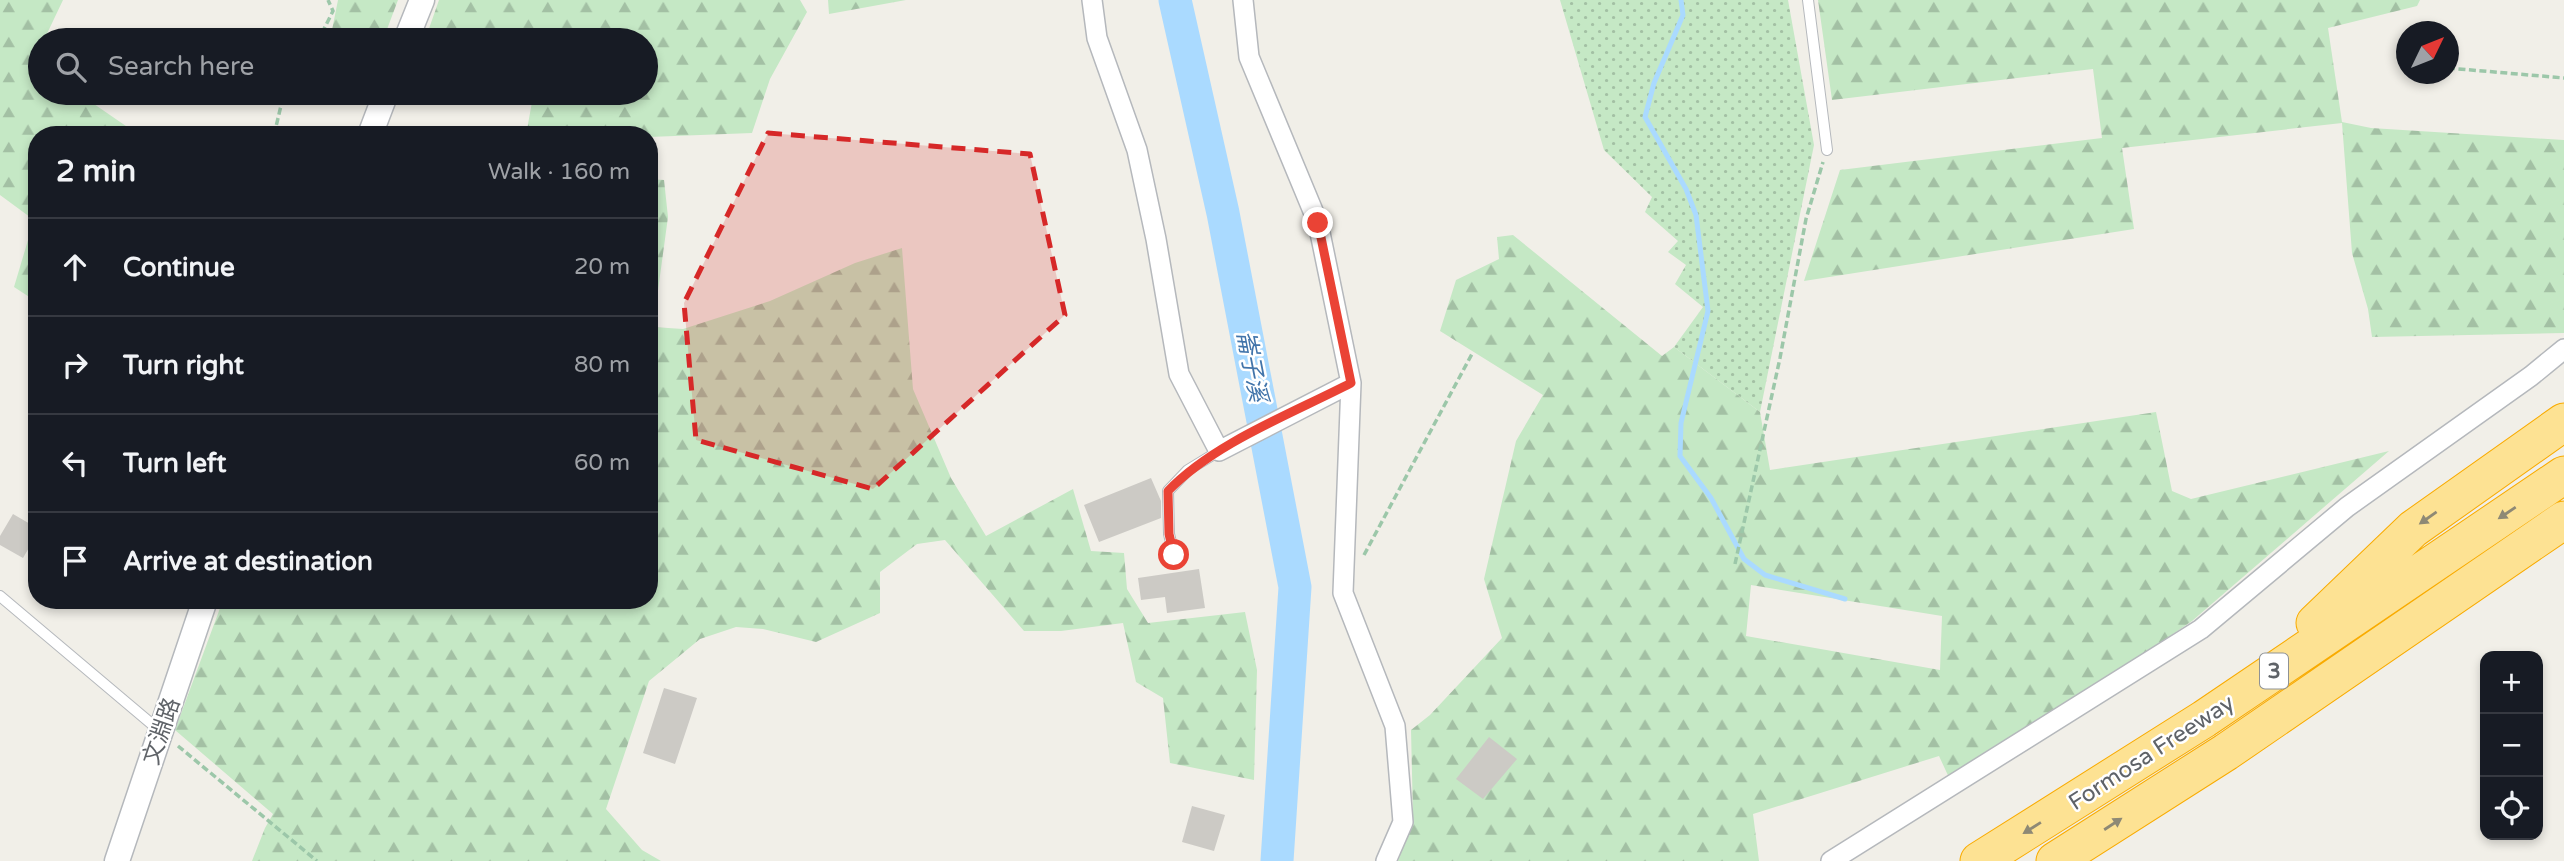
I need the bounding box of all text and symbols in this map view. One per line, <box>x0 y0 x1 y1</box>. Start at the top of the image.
north arrow <box>2396 21 2459 84</box>
search box <box>28 28 658 105</box>
icon: search <box>52 48 90 86</box>
text: Search here <box>108 51 254 82</box>
text: 2 min <box>56 153 136 190</box>
text: Walk · 160 m <box>488 158 630 186</box>
route end <box>1302 207 1333 238</box>
icon: ahead <box>56 248 94 286</box>
text: Continue <box>123 252 235 283</box>
text: 20 m <box>574 253 630 281</box>
water label: 崙子溪 <box>1230 328 1273 407</box>
icon: right <box>56 346 94 384</box>
text: Turn right <box>123 350 244 381</box>
text: 80 m <box>574 351 630 379</box>
icon: left <box>56 444 94 482</box>
text: Turn left <box>123 448 226 479</box>
text: 60 m <box>574 449 630 477</box>
one-way arrow <box>2498 506 2517 519</box>
one-way arrow <box>2419 511 2437 525</box>
route start <box>1158 539 1189 570</box>
icon: arrive <box>56 542 94 580</box>
text: Arrive at destination <box>123 546 373 577</box>
map controls <box>2480 651 2543 840</box>
button: + <box>2480 651 2543 714</box>
road number: 3 <box>2260 654 2288 688</box>
street label: Formosa Freeway <box>2063 689 2240 817</box>
street label: 文淵路 <box>137 694 186 769</box>
button: − <box>2480 714 2543 777</box>
button: locate <box>2480 777 2543 840</box>
one-way arrow <box>2103 818 2123 831</box>
one-way arrow <box>2022 821 2041 834</box>

